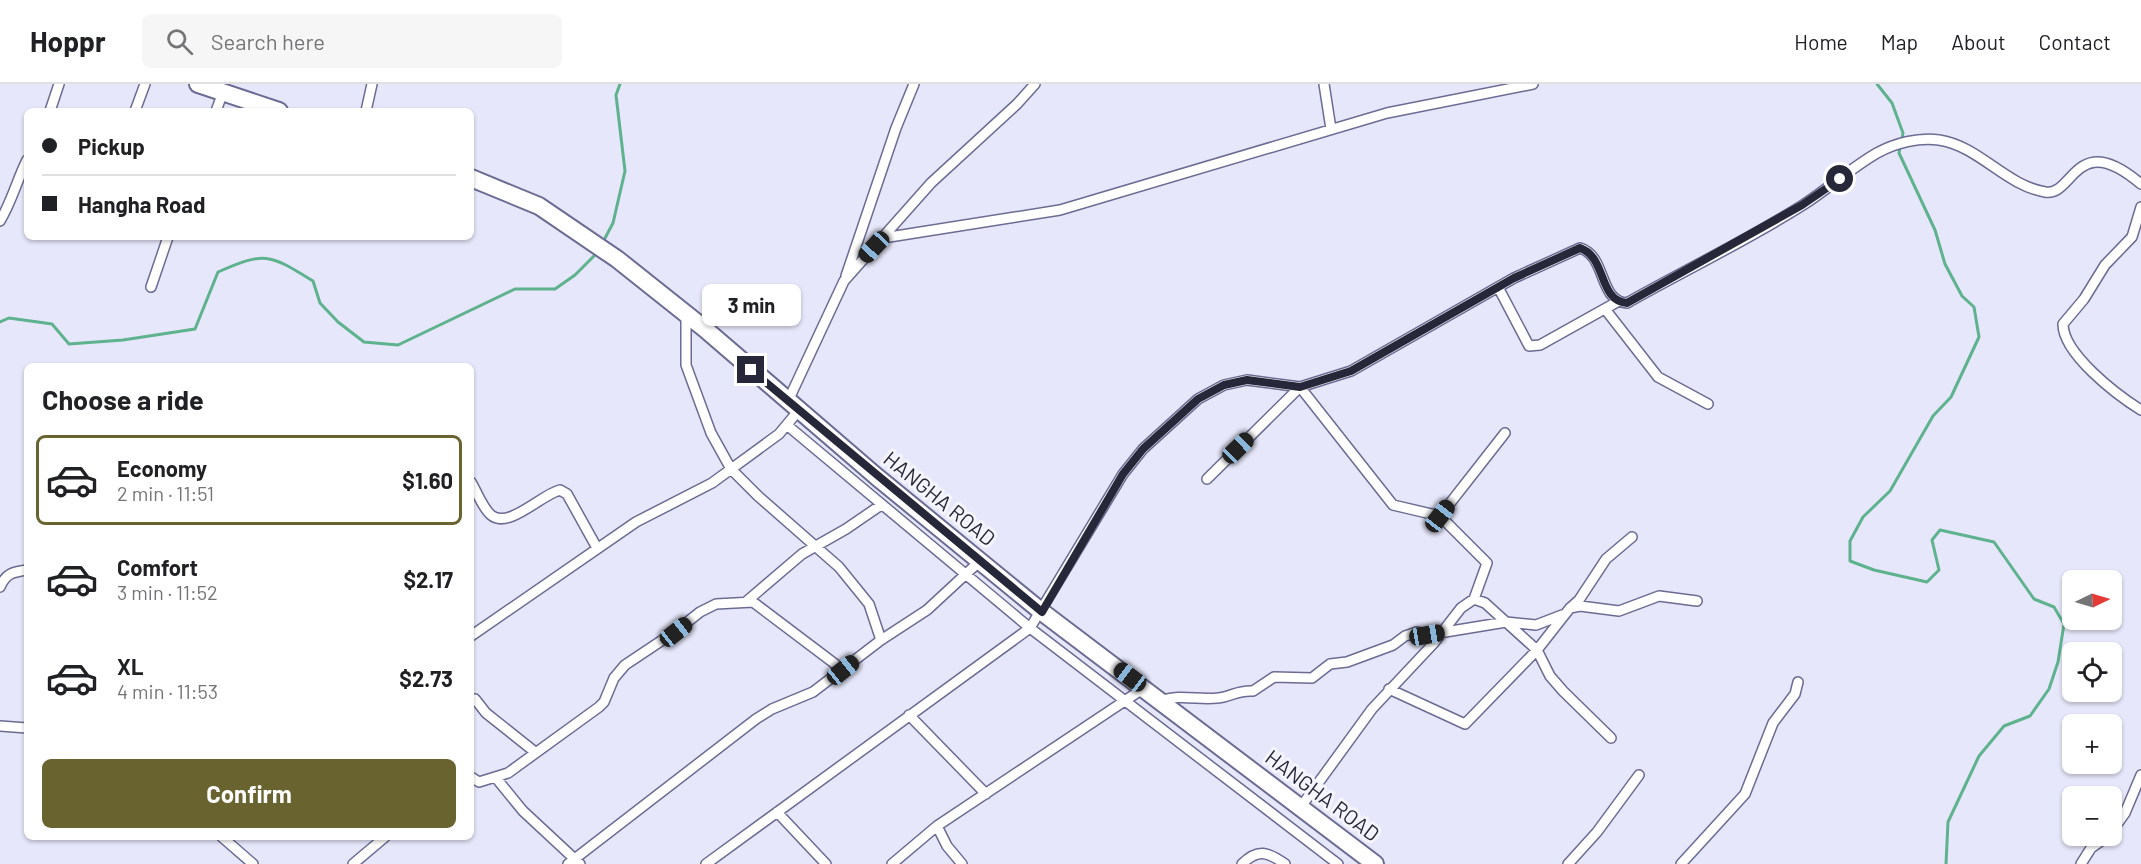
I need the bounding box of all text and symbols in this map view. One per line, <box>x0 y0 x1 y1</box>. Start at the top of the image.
search box <box>142 14 562 68</box>
text: Hoppr <box>30 24 106 58</box>
icon: search <box>163 25 196 58</box>
text: Search here <box>211 28 325 54</box>
text: Home <box>1794 29 1848 54</box>
text: Map <box>1881 29 1918 54</box>
text: About <box>1951 29 2006 54</box>
text: Contact <box>2039 29 2111 54</box>
text: Pickup <box>78 133 145 159</box>
route start <box>1826 165 1853 192</box>
text: Hangha Road <box>78 191 205 217</box>
car <box>855 228 893 266</box>
callout: 3 min <box>702 283 801 325</box>
text: 3 min <box>728 293 775 317</box>
route end <box>737 356 764 383</box>
text: Choose a ride <box>42 383 204 415</box>
car <box>1219 429 1257 467</box>
street label: HANGHA ROAD <box>879 445 1001 550</box>
icon: car <box>45 453 99 507</box>
text: Economy <box>117 455 207 481</box>
text: $1.60 <box>402 467 453 493</box>
text: 2 min · 11:51 <box>117 481 214 505</box>
car <box>1422 496 1458 536</box>
icon: car <box>45 552 99 606</box>
text: Comfort <box>117 554 198 580</box>
text: $2.17 <box>403 566 453 592</box>
north arrow <box>2062 570 2122 630</box>
map controls <box>2062 570 2122 846</box>
text: 3 min · 11:52 <box>117 580 218 604</box>
car <box>656 614 696 650</box>
car <box>1408 623 1446 647</box>
button: locate <box>2062 642 2122 702</box>
icon: car <box>45 651 99 705</box>
car <box>823 652 863 688</box>
text: XL <box>117 653 143 679</box>
car <box>1110 659 1150 695</box>
text: $2.73 <box>399 665 453 691</box>
text: 4 min · 11:53 <box>117 679 218 703</box>
button: + <box>2062 714 2122 774</box>
street label: HANGHA ROAD <box>1261 744 1385 846</box>
button: Confirm <box>42 759 456 828</box>
button: − <box>2062 786 2122 846</box>

